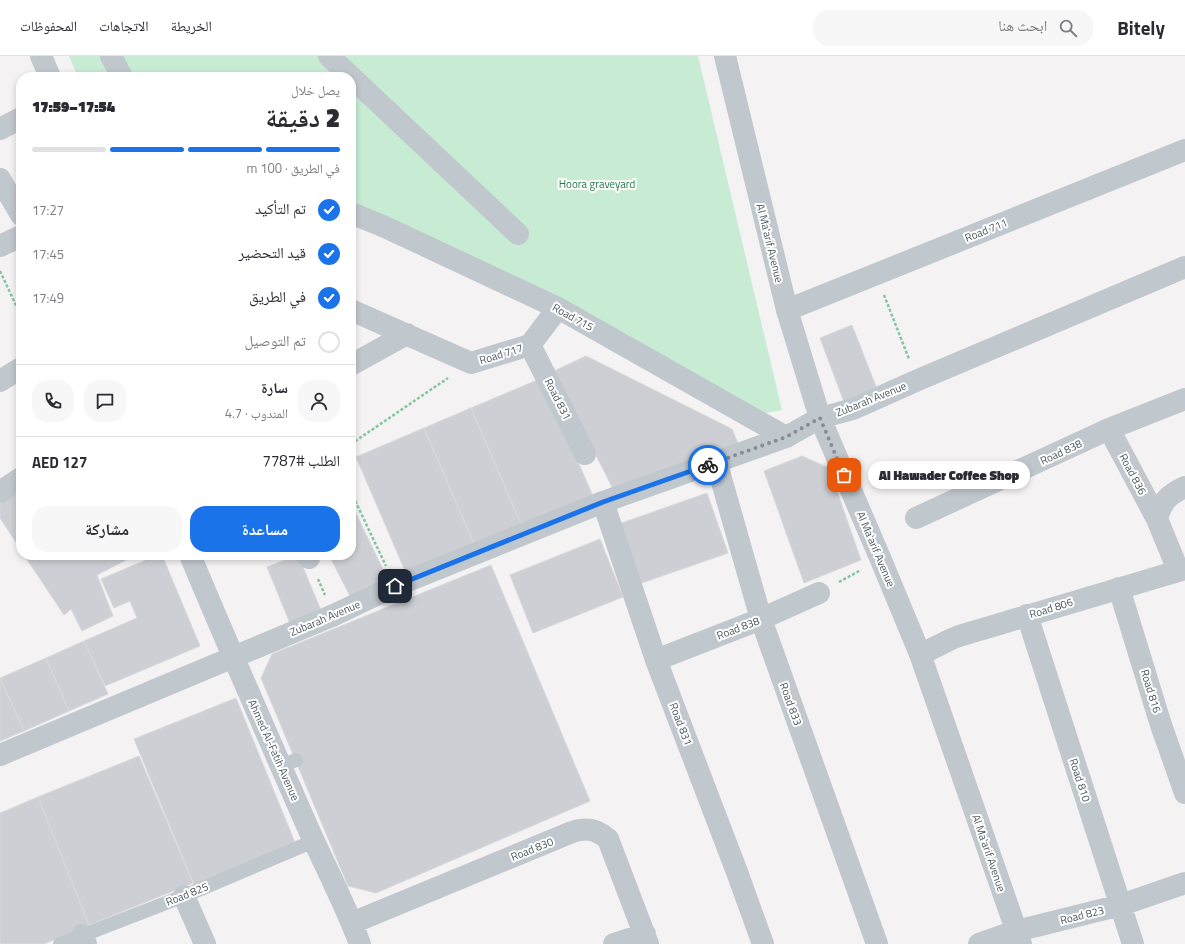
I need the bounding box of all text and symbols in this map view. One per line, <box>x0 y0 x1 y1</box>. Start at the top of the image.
search box <box>813 10 1093 46</box>
text: Bitely <box>1117 13 1165 42</box>
text: ابحث هنا <box>998 14 1047 37</box>
text: المحفوظات <box>20 15 77 36</box>
text: الاتجاهات <box>99 15 149 36</box>
text: الخريطة <box>171 15 212 36</box>
icon: search <box>1057 17 1079 39</box>
text: يصل خلال <box>291 80 340 100</box>
text: 17:54–17:59 <box>32 95 115 118</box>
text: 2 دقيقة <box>265 98 340 137</box>
text: في الطريق · 100 m <box>247 158 340 178</box>
park label: Hoora graveyard <box>559 176 635 192</box>
text: تم التأكيد <box>255 197 306 220</box>
icon: check <box>318 199 340 221</box>
text: 17:27 <box>32 200 64 220</box>
street label: Al Ma'arif Avenue <box>752 202 788 285</box>
street label: Road 711 <box>962 214 1010 246</box>
text: قيد التحضير <box>239 241 306 264</box>
icon: check <box>318 243 340 265</box>
text: 17:45 <box>32 244 64 264</box>
text: في الطريق <box>249 285 306 308</box>
icon: check <box>318 287 340 309</box>
text: 17:49 <box>32 288 64 308</box>
street label: Road 715 <box>550 299 596 335</box>
text: تم التوصيل <box>244 329 306 352</box>
street label: Road 717 <box>477 340 525 368</box>
street label: Road 831 <box>541 375 575 423</box>
text: سارة <box>261 376 288 399</box>
street label: Zubarah Avenue <box>833 377 909 420</box>
button: phone <box>32 380 74 422</box>
button: chat <box>84 380 126 422</box>
button: person <box>298 380 340 422</box>
text: المندوب · 4.7 <box>225 403 288 423</box>
street label: Road 838 <box>1037 435 1085 469</box>
courier <box>688 445 728 485</box>
text: الطلب #7787 <box>263 449 340 472</box>
text: AED 127 <box>32 451 87 474</box>
street label: Road 836 <box>1115 451 1151 497</box>
icon: bike <box>697 454 719 476</box>
pin <box>827 458 861 492</box>
callout: Al Hawader Coffee Shop <box>868 461 1030 489</box>
icon: bag <box>833 464 855 486</box>
text: Al Hawader Coffee Shop <box>879 465 1019 485</box>
button: مشاركة <box>32 506 182 552</box>
button: مساعدة <box>190 506 340 552</box>
street label: Al Ma'arif Avenue <box>853 509 899 590</box>
pin <box>378 569 412 603</box>
icon: home <box>384 575 406 597</box>
street label: Road 806 <box>1027 594 1075 622</box>
street label: Zubarah Avenue <box>287 596 363 640</box>
street label: Road 838 <box>714 613 762 643</box>
street label: Road 816 <box>1137 667 1165 715</box>
street label: Road 833 <box>776 680 806 728</box>
street label: Ahmed Al-Fatih Avenue <box>244 697 304 804</box>
street label: Road 831 <box>666 700 696 748</box>
street label: Road 810 <box>1065 756 1095 804</box>
street label: Al Ma'arif Avenue <box>968 812 1010 894</box>
street label: Road 830 <box>508 833 556 865</box>
street label: Road 825 <box>163 878 211 910</box>
street label: Road 823 <box>1058 902 1106 928</box>

